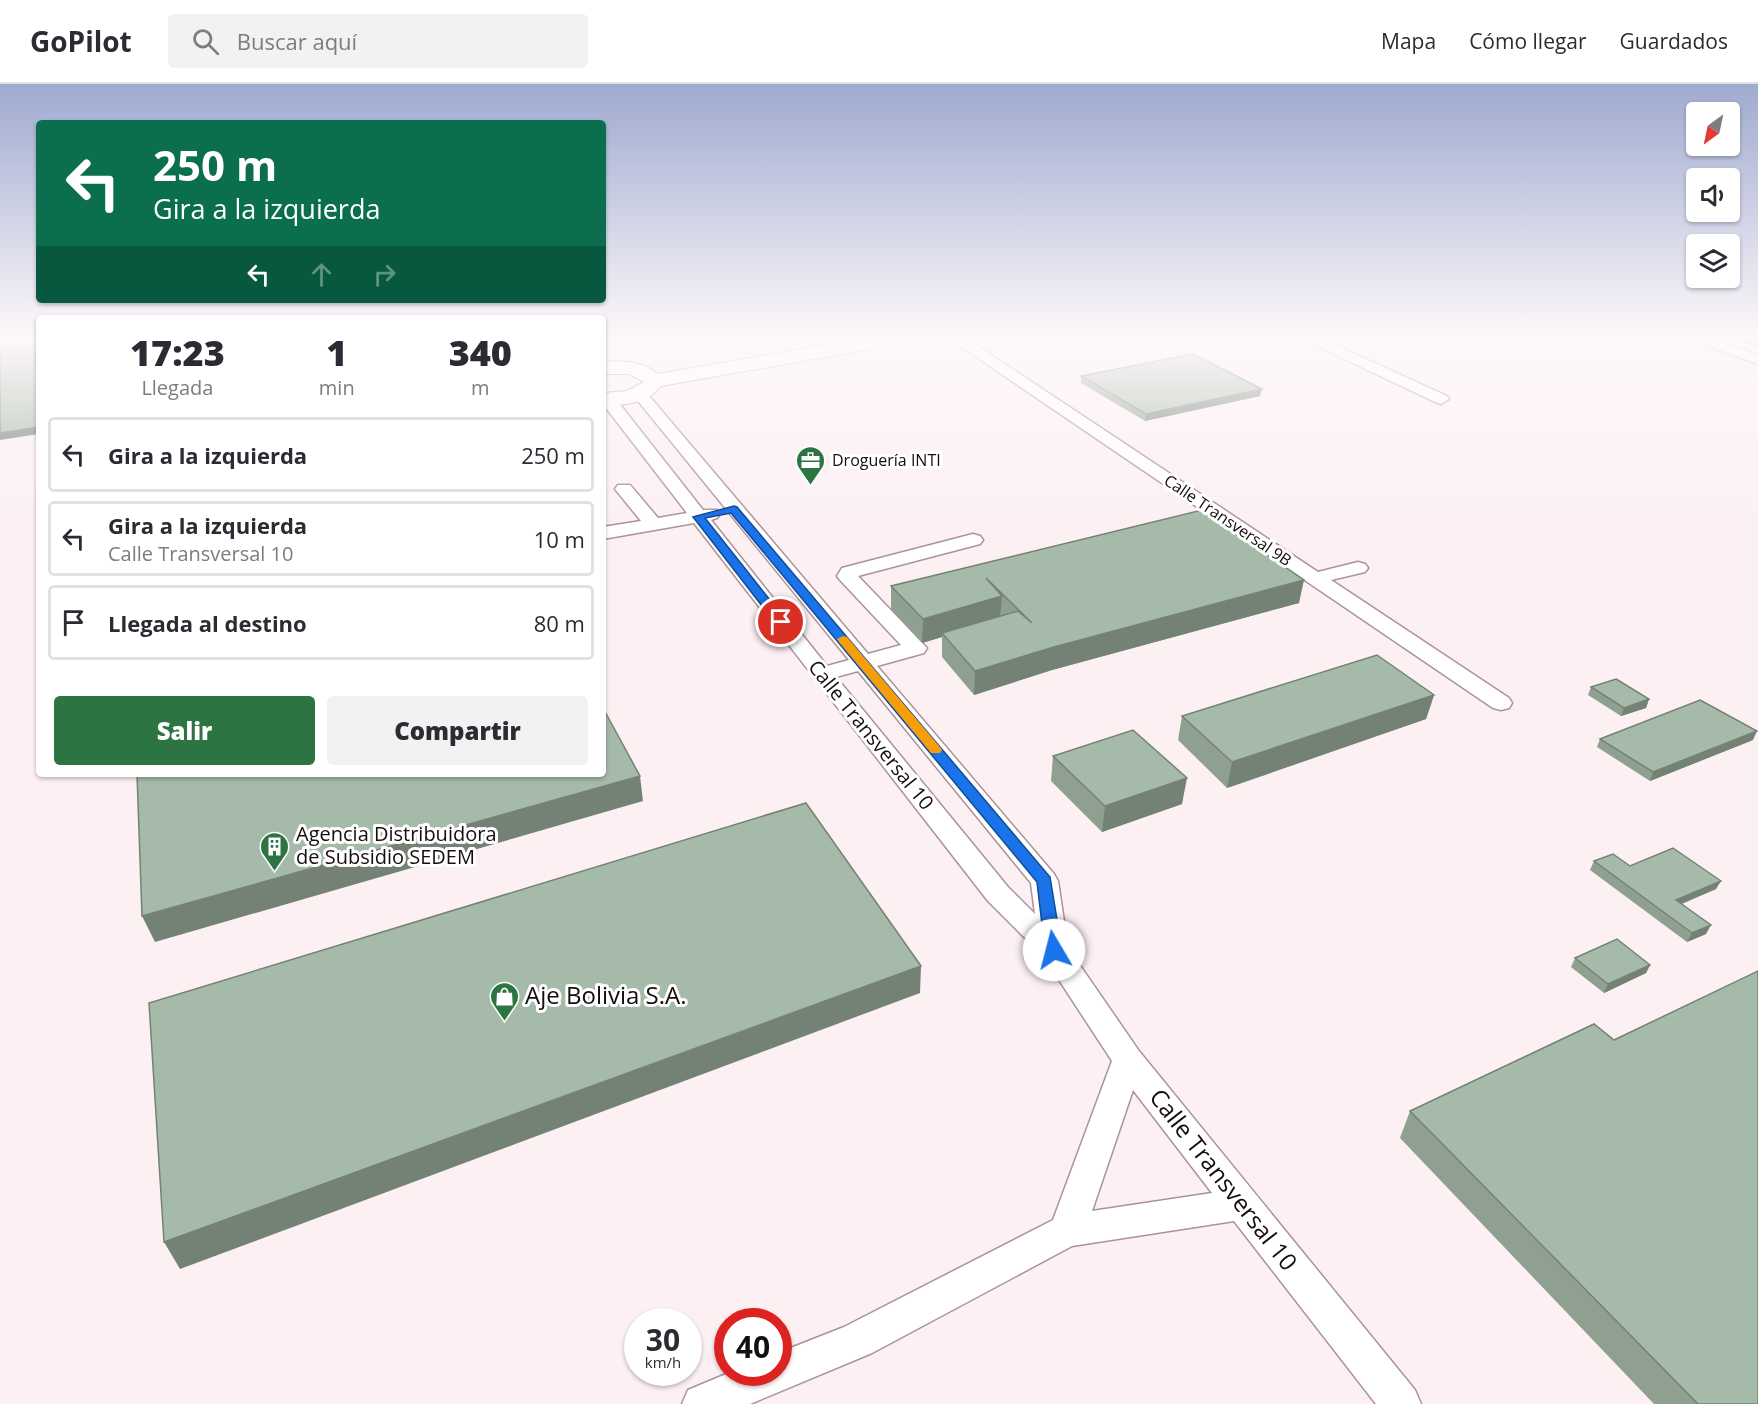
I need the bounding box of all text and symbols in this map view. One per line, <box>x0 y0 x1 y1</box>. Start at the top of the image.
search box <box>168 14 588 68</box>
text: GoPilot <box>30 22 132 60</box>
icon: search <box>189 25 222 58</box>
text: Buscar aquí <box>237 26 357 56</box>
text: Mapa <box>1381 27 1436 55</box>
text: Cómo llegar <box>1469 27 1587 55</box>
text: Guardados <box>1620 27 1728 55</box>
north arrow <box>1686 102 1740 156</box>
map controls <box>1686 102 1740 288</box>
text: 250 m <box>153 136 277 193</box>
icon: left <box>54 144 132 222</box>
button: sound <box>1686 168 1740 222</box>
text: Gira a la izquierda <box>153 190 380 227</box>
button: layers <box>1686 234 1740 288</box>
icon: left <box>242 258 275 291</box>
icon: ahead <box>305 258 338 291</box>
icon: right <box>368 258 401 291</box>
text: 17:23 <box>130 328 225 377</box>
text: 1 <box>326 328 347 377</box>
text: 340 <box>449 328 512 377</box>
text: Llegada <box>141 374 213 401</box>
text: min <box>319 374 355 401</box>
text: m <box>471 374 490 401</box>
icon: left <box>57 438 90 471</box>
text: Gira a la izquierda <box>108 440 307 470</box>
text: 250 m <box>521 440 585 470</box>
office icon: Droguería INTI <box>795 444 827 486</box>
place label: Droguería INTI <box>832 449 941 471</box>
street label: Calle Transversal 9B <box>1160 469 1296 571</box>
text: Gira a la izquierda <box>108 510 307 540</box>
icon: left <box>57 522 90 555</box>
text: 10 m <box>534 524 585 554</box>
text: Calle Transversal 10 <box>108 540 294 567</box>
pin <box>755 596 806 647</box>
icon: arrive <box>764 605 797 638</box>
icon: arrive <box>57 606 90 639</box>
text: Llegada al destino <box>108 608 307 638</box>
text: 80 m <box>534 608 585 638</box>
street label: Calle Transversal 10 <box>803 654 940 815</box>
button: Salir <box>54 696 315 765</box>
button: Compartir <box>327 696 588 765</box>
place label: Agencia Distribuidora de Subsidio SEDEM <box>296 820 497 870</box>
building icon: Agencia Distribuidora de Subsidio SEDEM <box>259 830 291 872</box>
position arrow <box>1022 918 1086 982</box>
place label: Aje Bolivia S.A. <box>525 978 687 1011</box>
shop icon: Aje Bolivia S.A. <box>488 980 520 1022</box>
street label: Calle Transversal 10 <box>1143 1081 1306 1277</box>
speed limit sign: 40 <box>714 1308 792 1386</box>
text: 30 <box>646 1319 680 1360</box>
text: km/h <box>645 1352 681 1372</box>

